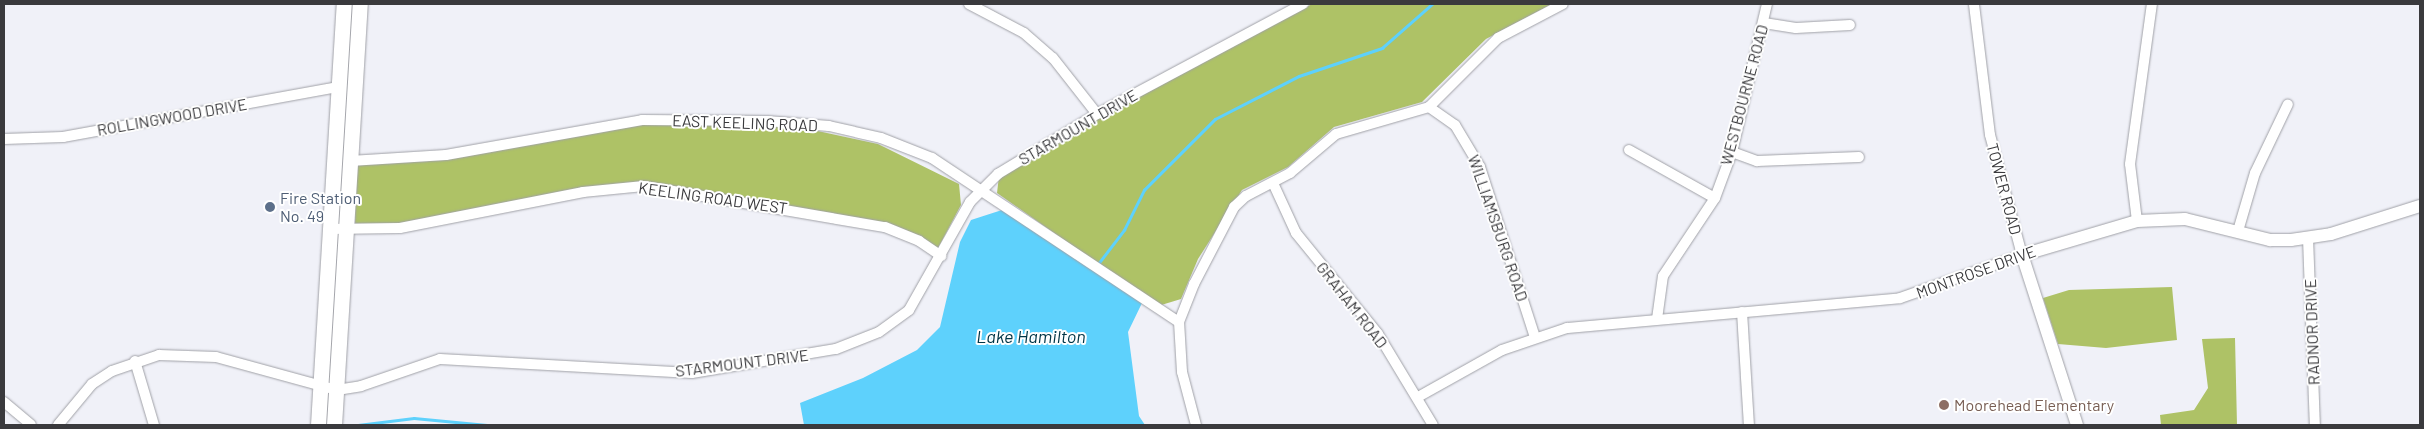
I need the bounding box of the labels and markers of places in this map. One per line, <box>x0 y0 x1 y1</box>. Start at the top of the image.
place label: Fire Station No. 49 <box>280 188 361 226</box>
marker: Fire Station No. 49 <box>264 201 276 213</box>
place label: Moorehead Elementary <box>1954 395 2114 415</box>
marker: Moorehead Elementary <box>1938 399 1950 411</box>

